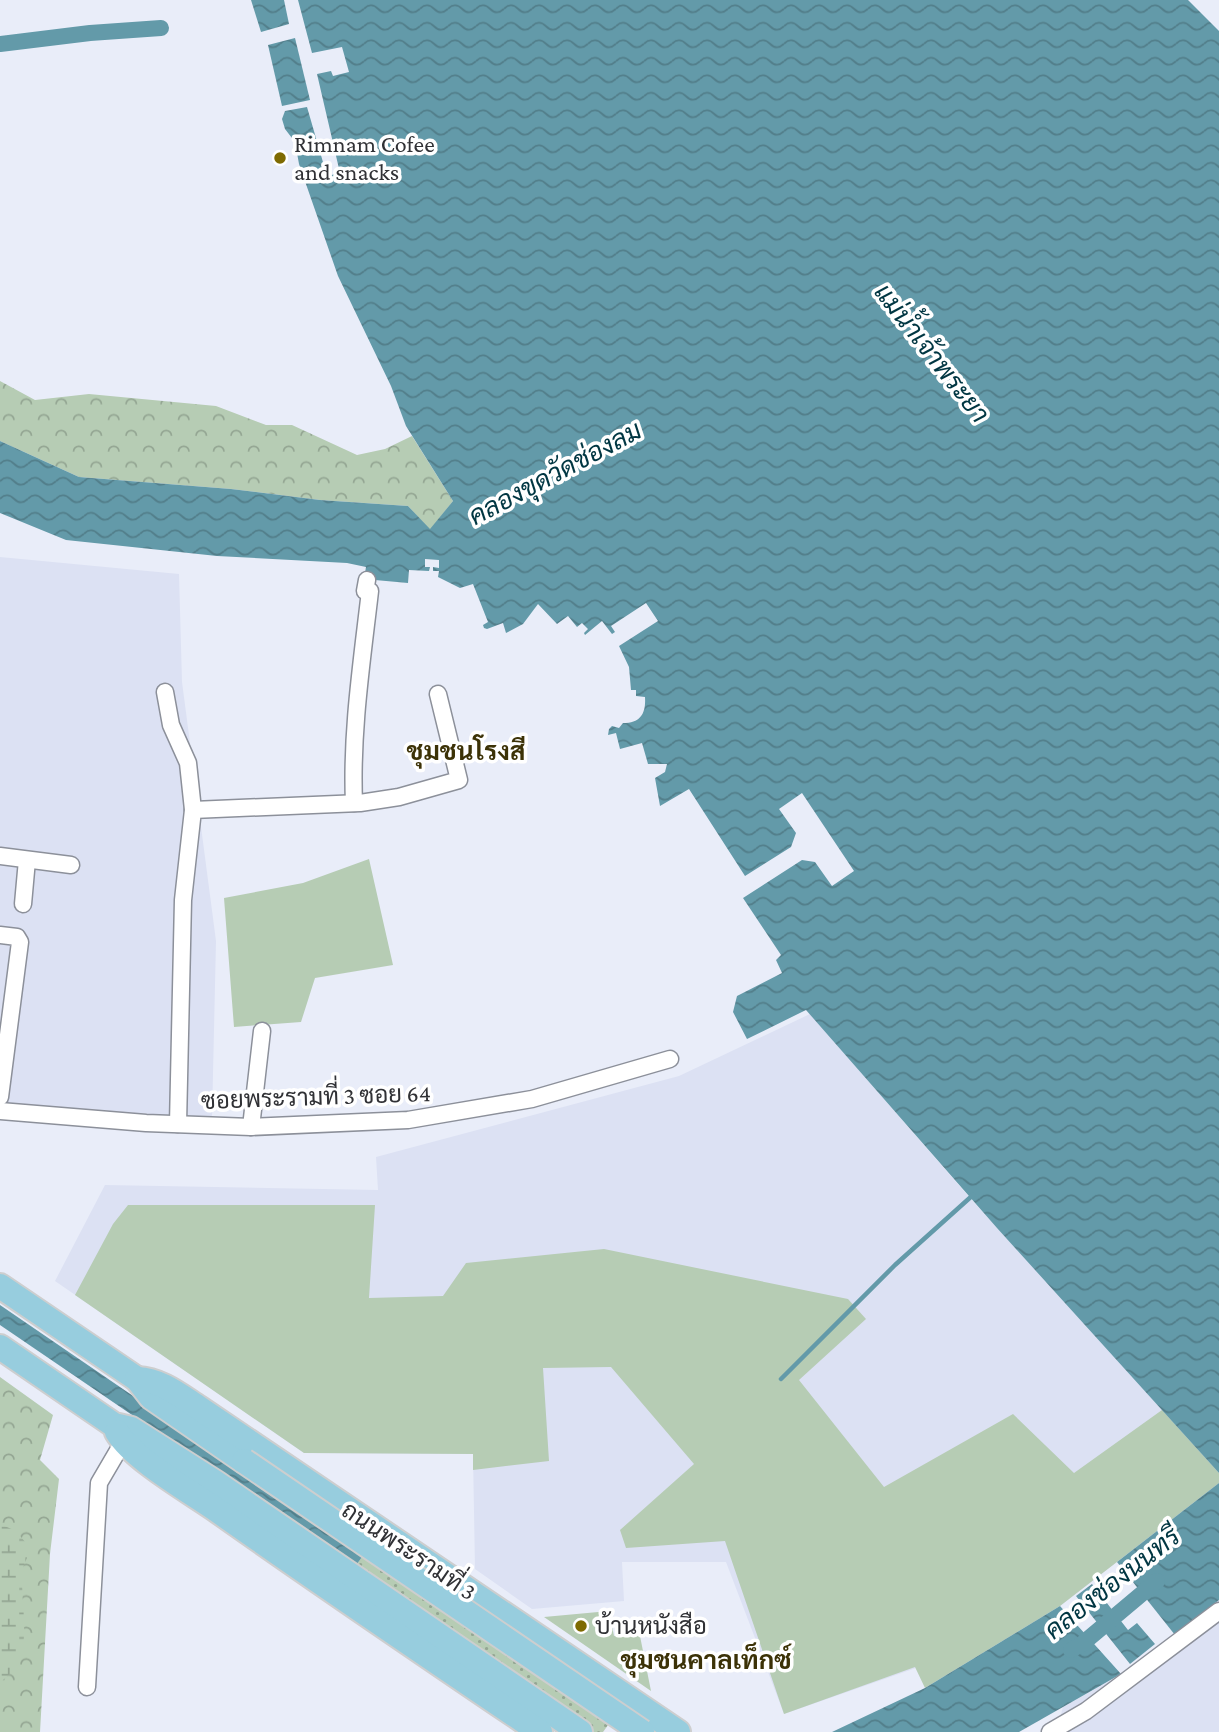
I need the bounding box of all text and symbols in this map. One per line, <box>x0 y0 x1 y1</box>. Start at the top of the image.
place label: Rimnam Cofee and snacks <box>294 130 435 185</box>
marker: Rimnam Cofee and snacks <box>272 150 288 166</box>
water label: แม่น้ำเจ้าพระยา <box>868 274 1000 428</box>
water label: คลองขุดวัดช่องลม <box>463 414 648 534</box>
district label: ชุมชนโรงสี <box>407 734 525 769</box>
street label: ซอยพระรามที่ 3 ซอย 64 <box>200 1072 431 1114</box>
street label: ถนนพระรามที่ 3 <box>337 1490 485 1605</box>
water label: คลองช่องนนทรี <box>1038 1519 1187 1645</box>
place label: บ้านหนังสือ <box>595 1611 707 1639</box>
marker: บ้านหนังสือ <box>573 1618 589 1634</box>
district label: ชุมชนคาลเท็กซ์ <box>620 1642 793 1678</box>

